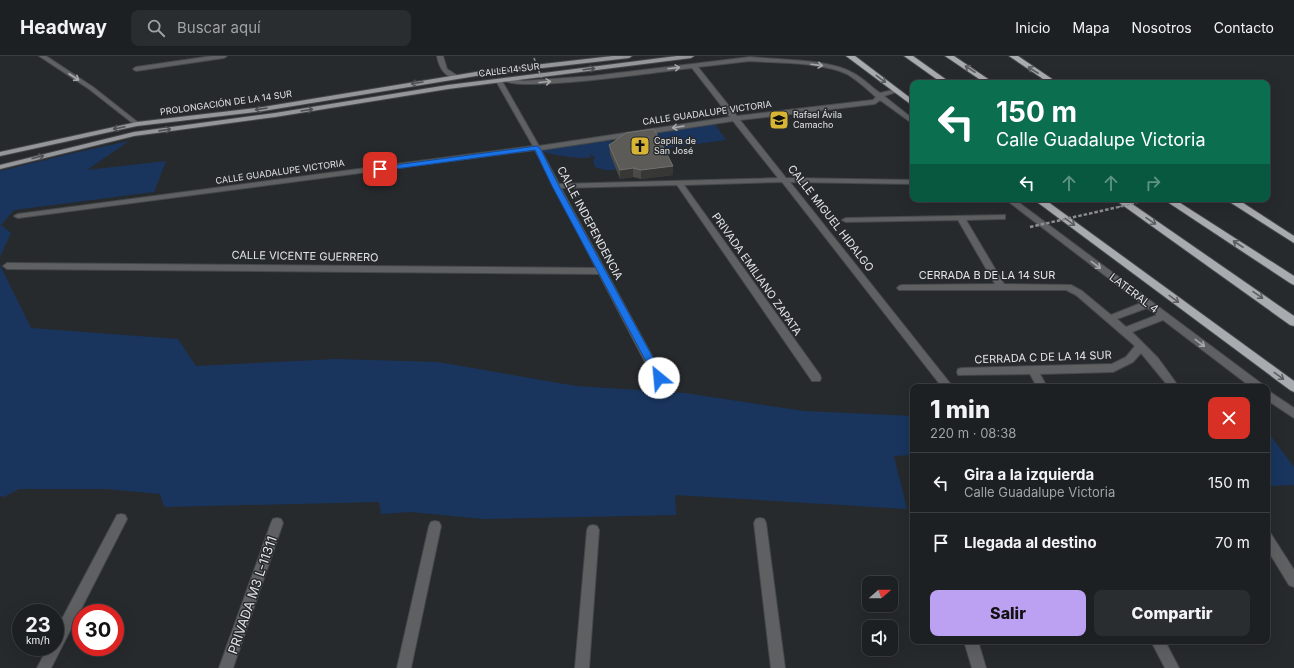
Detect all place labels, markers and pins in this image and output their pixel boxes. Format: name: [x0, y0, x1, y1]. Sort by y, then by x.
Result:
school or university icon: Rafael Ávila Camacho: [768, 109, 790, 131]
place label: Rafael Ávila Camacho: [793, 109, 842, 130]
church icon: Capilla de San José: [629, 135, 651, 157]
place label: Capilla de San José: [654, 135, 696, 156]
pin: [363, 152, 397, 186]

